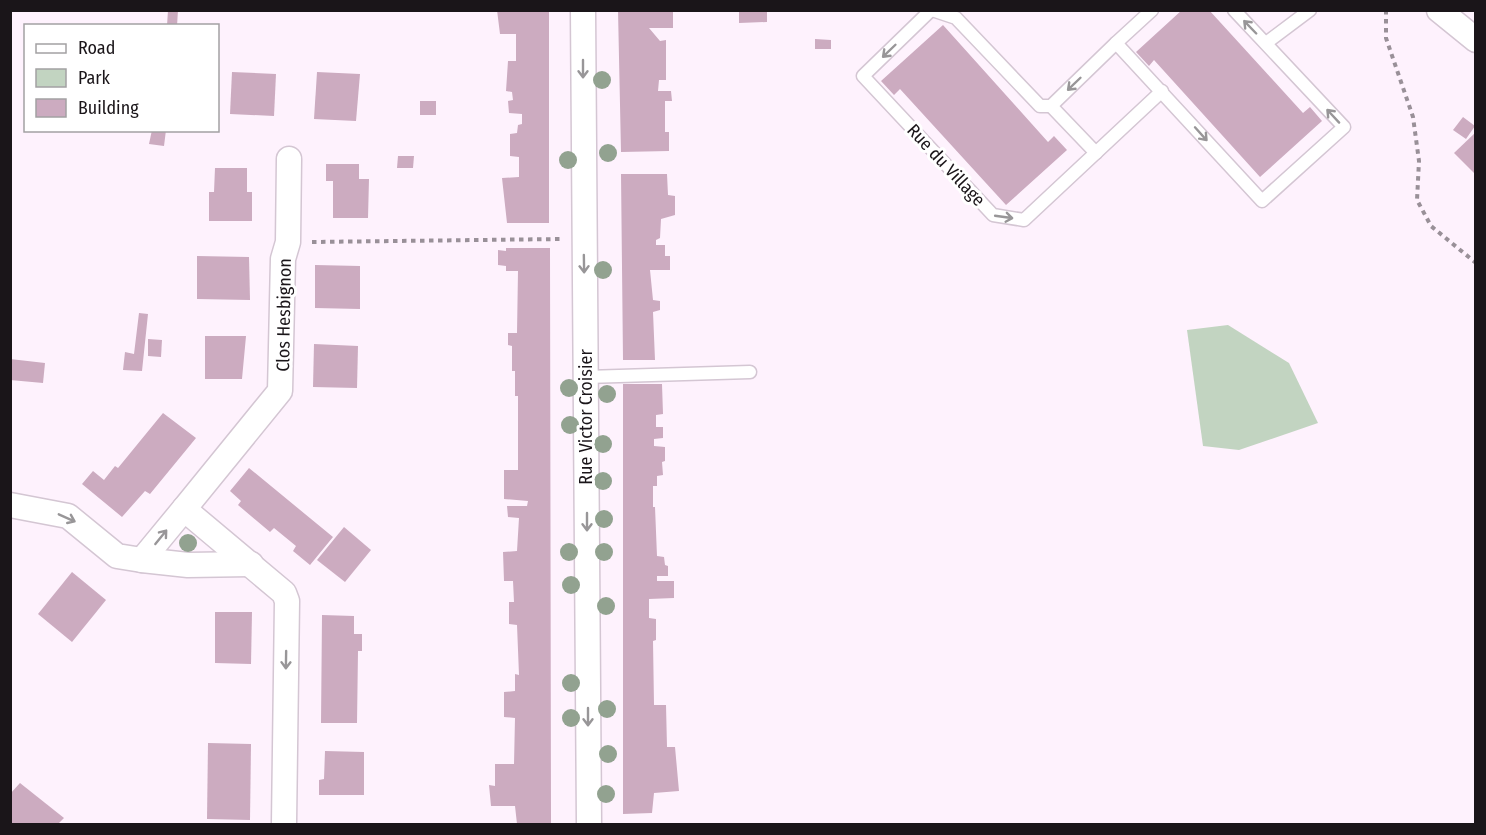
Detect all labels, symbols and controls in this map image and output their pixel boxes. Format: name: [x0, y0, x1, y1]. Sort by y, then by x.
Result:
one-way arrow: [1243, 19, 1257, 34]
legend: [24, 24, 219, 132]
text: Road: [78, 37, 115, 59]
one-way arrow: [882, 44, 897, 59]
one-way arrow: [577, 58, 589, 78]
text: Park: [78, 67, 111, 89]
one-way arrow: [1067, 76, 1082, 91]
text: Building: [78, 97, 139, 119]
one-way arrow: [1326, 108, 1340, 123]
street label: Rue du Village: [902, 119, 990, 211]
one-way arrow: [1194, 127, 1208, 142]
one-way arrow: [994, 212, 1013, 223]
one-way arrow: [579, 253, 590, 273]
street label: Clos Hesbignon: [272, 258, 296, 372]
street label: Rue Victor Croisier: [575, 349, 597, 485]
one-way arrow: [581, 511, 593, 531]
one-way arrow: [58, 513, 76, 524]
one-way arrow: [155, 529, 168, 545]
one-way arrow: [280, 649, 292, 669]
one-way arrow: [582, 706, 594, 726]

